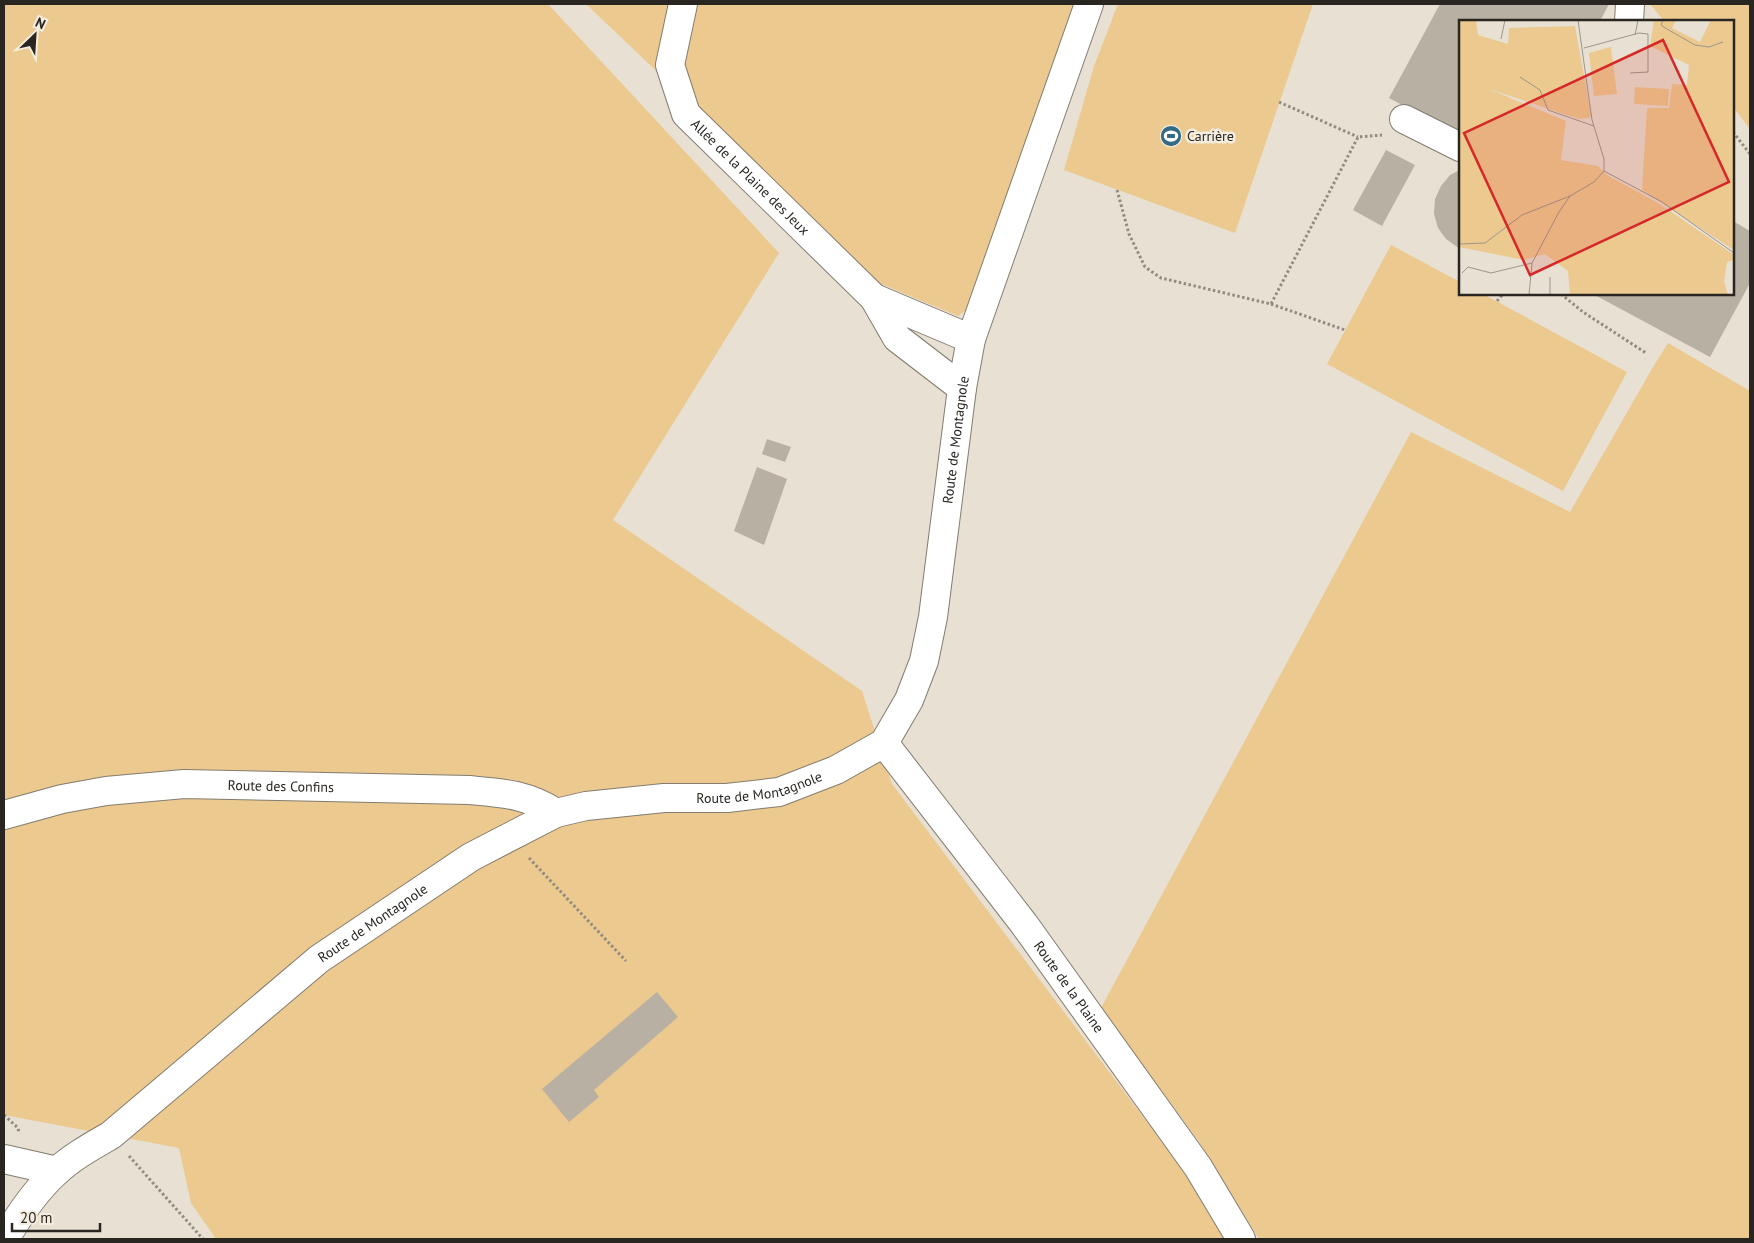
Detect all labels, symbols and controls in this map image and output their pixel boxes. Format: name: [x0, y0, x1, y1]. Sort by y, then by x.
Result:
north arrow: [10, 10, 60, 60]
text: N: [33, 13, 48, 33]
inset map: [1459, 20, 1734, 295]
street label: Allée de la Plaine des Jeux: [687, 115, 813, 239]
sports icon: Carrière: [1159, 124, 1183, 148]
place label: Carrière: [1187, 127, 1234, 145]
street label: Route de Montagnole: [938, 374, 973, 505]
street label: Route de Montagnole: [696, 767, 825, 807]
street label: Route des Confins: [227, 776, 334, 796]
street label: Route de Montagnole: [314, 880, 431, 966]
street label: Route de la Plaine: [1030, 937, 1108, 1036]
scale bar: [12, 1200, 100, 1232]
text: 20 m: [20, 1208, 53, 1227]

